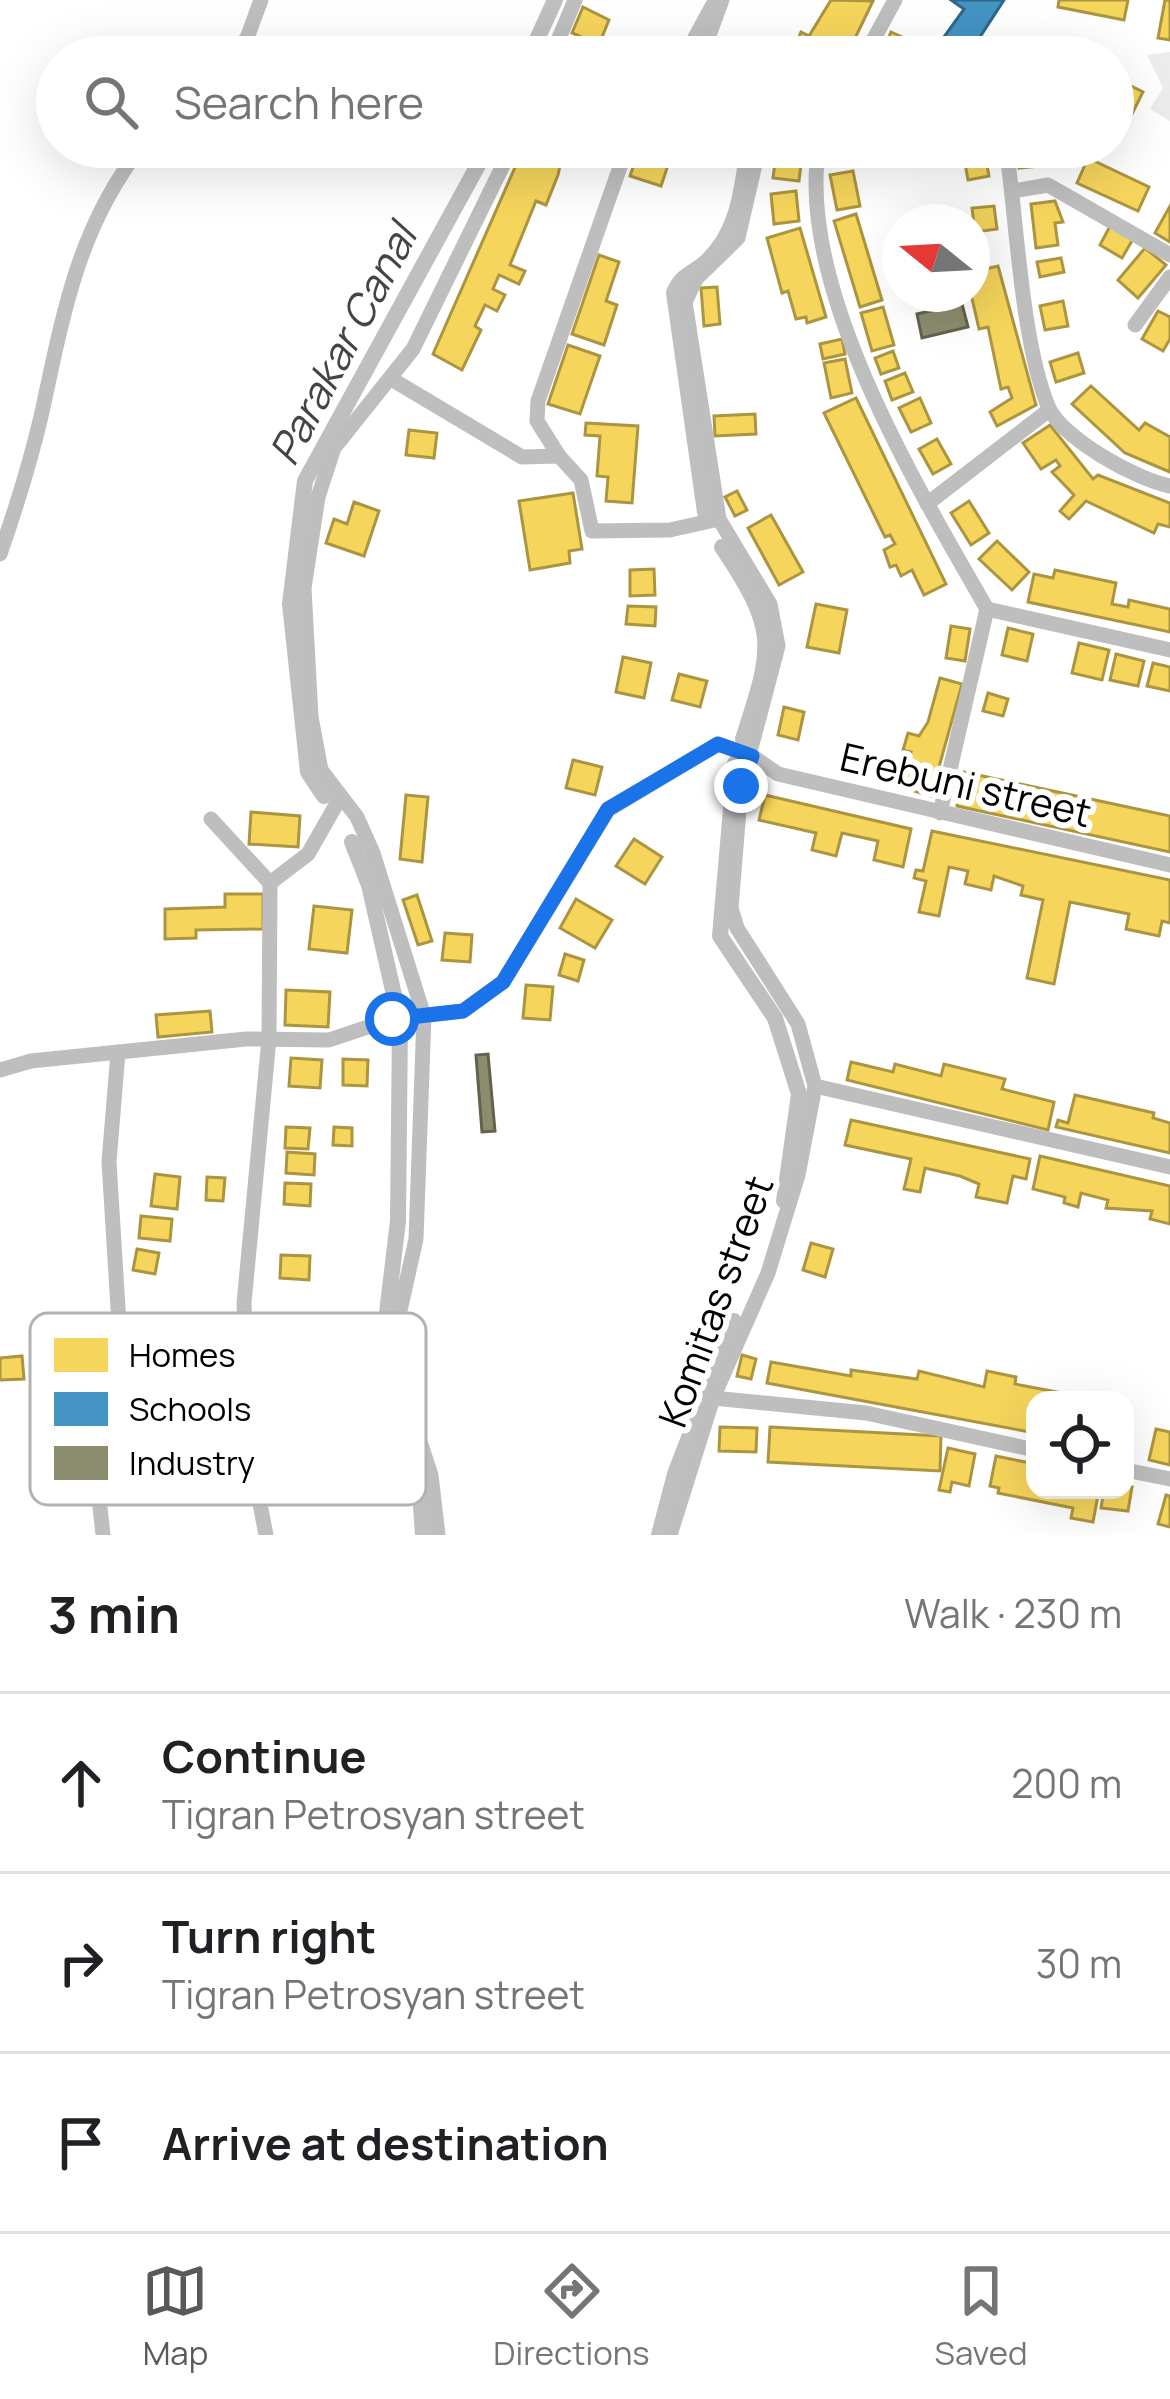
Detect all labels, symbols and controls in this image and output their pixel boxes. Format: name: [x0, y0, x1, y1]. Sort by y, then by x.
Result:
search box: [36, 36, 1134, 168]
icon: search: [78, 69, 144, 135]
text: Search here: [174, 71, 424, 133]
north arrow: [882, 204, 990, 312]
water label: Parakar Canal: [254, 209, 432, 474]
street label: Erebuni street: [835, 729, 1097, 839]
route end: [714, 759, 768, 813]
route start: [365, 992, 419, 1046]
street label: Komitas street: [645, 1168, 785, 1434]
legend: [30, 1313, 426, 1505]
text: Homes: [129, 1332, 236, 1377]
text: Schools: [129, 1386, 251, 1431]
map controls: [1026, 1391, 1134, 1499]
button: locate: [1026, 1391, 1134, 1499]
text: Industry: [129, 1440, 255, 1485]
text: 3 min: [48, 1579, 180, 1648]
text: Walk · 230 m: [904, 1586, 1122, 1640]
text: Continue: [162, 1725, 367, 1787]
icon: ahead: [48, 1750, 114, 1816]
text: 200 m: [1011, 1756, 1122, 1810]
text: Tigran Petrosyan street: [162, 1787, 585, 1841]
text: Turn right: [162, 1905, 376, 1967]
icon: right: [48, 1930, 114, 1996]
text: 30 m: [1036, 1936, 1122, 1990]
text: Tigran Petrosyan street: [162, 1967, 585, 2021]
icon: arrive: [48, 2110, 114, 2176]
text: Arrive at destination: [162, 2112, 609, 2174]
tab: Map: [142, 2258, 208, 2375]
tab: Directions: [493, 2258, 650, 2375]
tab: Saved: [935, 2258, 1028, 2375]

